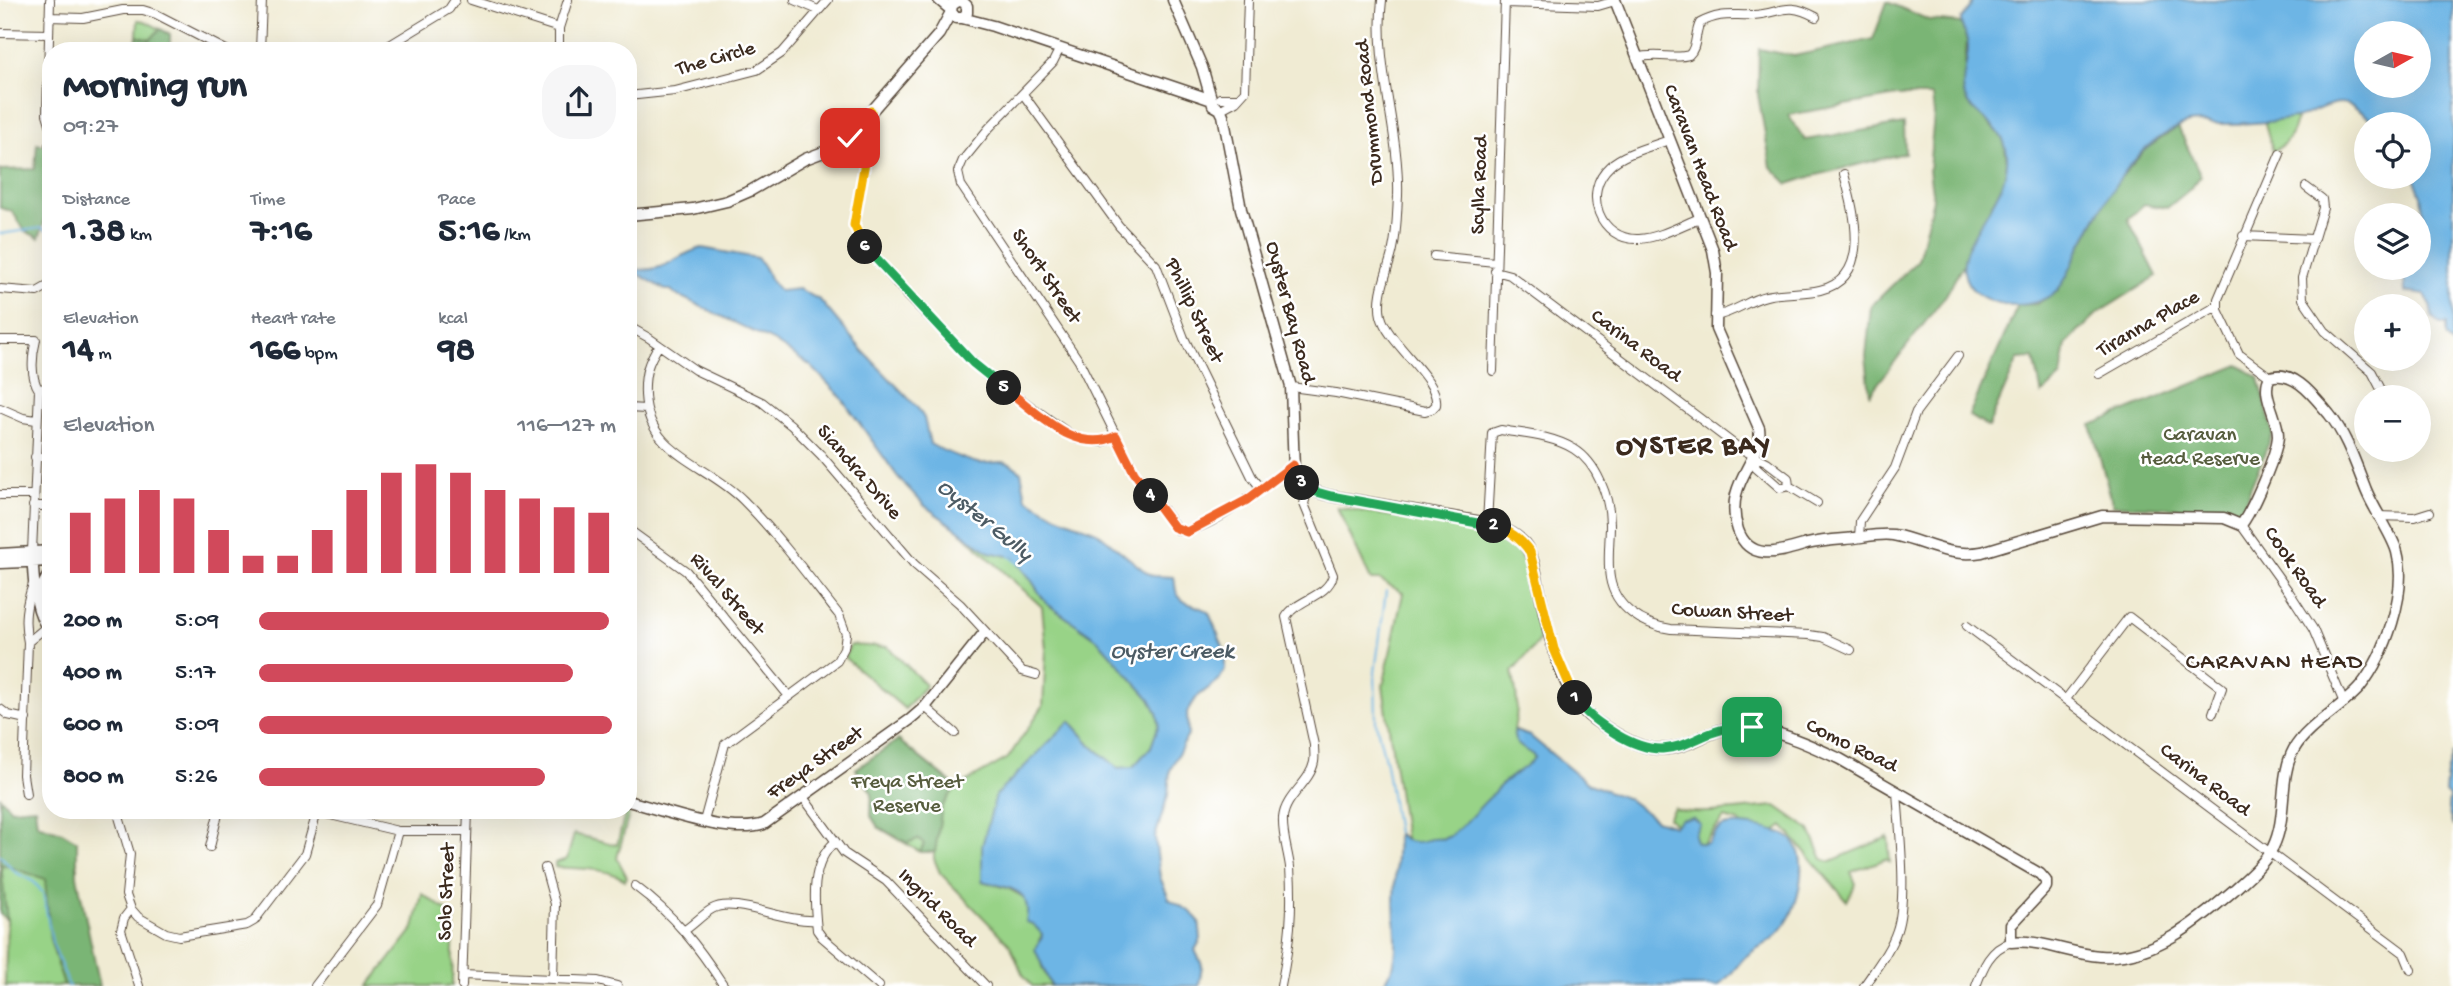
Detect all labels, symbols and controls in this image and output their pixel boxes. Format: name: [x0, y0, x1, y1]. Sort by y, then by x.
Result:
north arrow: [2354, 21, 2431, 98]
map controls: [2354, 21, 2431, 462]
street label: The Circle: [673, 36, 760, 83]
street label: Drummond Road: [1351, 37, 1391, 187]
button: share: [542, 65, 616, 139]
text: Morning run: [63, 66, 247, 110]
street label: Caravan Head Road: [1656, 82, 1743, 256]
pin: [820, 108, 880, 168]
button: locate: [2354, 112, 2431, 189]
text: 09:27: [63, 114, 118, 141]
icon: check: [831, 119, 869, 157]
street label: Scylla Road: [1467, 133, 1495, 235]
text: Distance: [63, 189, 130, 212]
text: Time: [251, 189, 285, 212]
text: Pace: [438, 189, 476, 212]
button: layers: [2354, 203, 2431, 280]
text: 1.38: [63, 212, 125, 253]
text: 7:16: [251, 212, 312, 253]
text: 5:16: [438, 212, 500, 253]
text: km: [125, 224, 152, 247]
text: /km: [500, 224, 531, 247]
street label: Short Street: [1004, 225, 1087, 331]
pin: 6: [848, 230, 882, 264]
text: 6: [860, 235, 869, 258]
street label: Oyster Bay Road: [1258, 239, 1320, 388]
street label: Phillip Street: [1157, 254, 1229, 369]
street label: Tiranna Place: [2092, 285, 2206, 365]
button: +: [2354, 294, 2431, 371]
street label: Carina Road: [1585, 305, 1687, 390]
text: Elevation: [63, 308, 139, 331]
text: Heart rate: [251, 308, 336, 331]
text: kcal: [438, 308, 468, 331]
text: 14: [63, 331, 94, 372]
text: 166: [251, 331, 300, 372]
text: 98: [438, 331, 475, 372]
text: m: [94, 343, 112, 366]
text: bpm: [300, 343, 338, 366]
pin: 5: [986, 370, 1021, 406]
text: 5: [999, 376, 1009, 399]
button: −: [2354, 385, 2431, 462]
text: Elevation: [63, 413, 154, 440]
text: 116–127 m: [517, 413, 616, 440]
street label: Siandra Drive: [810, 420, 907, 527]
park label: Caravan Head Reserve: [2140, 424, 2261, 473]
district label: OYSTER BAY: [1616, 431, 1772, 464]
pin: 3: [1284, 466, 1320, 500]
text: 3: [1297, 471, 1306, 494]
water label: Oyster Gully: [931, 474, 1039, 569]
pin: 4: [1134, 478, 1168, 514]
text: 4: [1146, 484, 1155, 507]
pin: 2: [1476, 508, 1512, 544]
text: 2: [1489, 514, 1498, 537]
street label: Cook Road: [2257, 523, 2332, 615]
street label: Rival Street: [683, 548, 771, 644]
street label: Cowan Street: [1671, 598, 1796, 630]
text: 200 m: [63, 608, 122, 635]
text: 5:09: [175, 608, 219, 635]
water label: Oyster Creek: [1110, 639, 1236, 666]
district label: CARAVAN HEAD: [2186, 650, 2364, 677]
text: 400 m: [63, 660, 122, 687]
text: 5:17: [175, 660, 216, 687]
pin: 1: [1558, 680, 1592, 716]
text: 1: [1571, 686, 1578, 709]
pin: [1722, 697, 1782, 757]
icon: arrive: [1733, 708, 1771, 746]
text: 600 m: [63, 712, 123, 739]
text: 5:09: [175, 712, 219, 739]
street label: Como Road: [1801, 714, 1902, 781]
street label: Freya Street: [762, 720, 871, 807]
street label: Carina Road: [2154, 739, 2256, 824]
text: 800 m: [63, 764, 124, 791]
text: 5:26: [175, 764, 217, 791]
park label: Freya Street Reserve: [850, 771, 965, 820]
street label: Solo Street: [434, 841, 462, 941]
street label: Ingrid Road: [891, 864, 982, 955]

